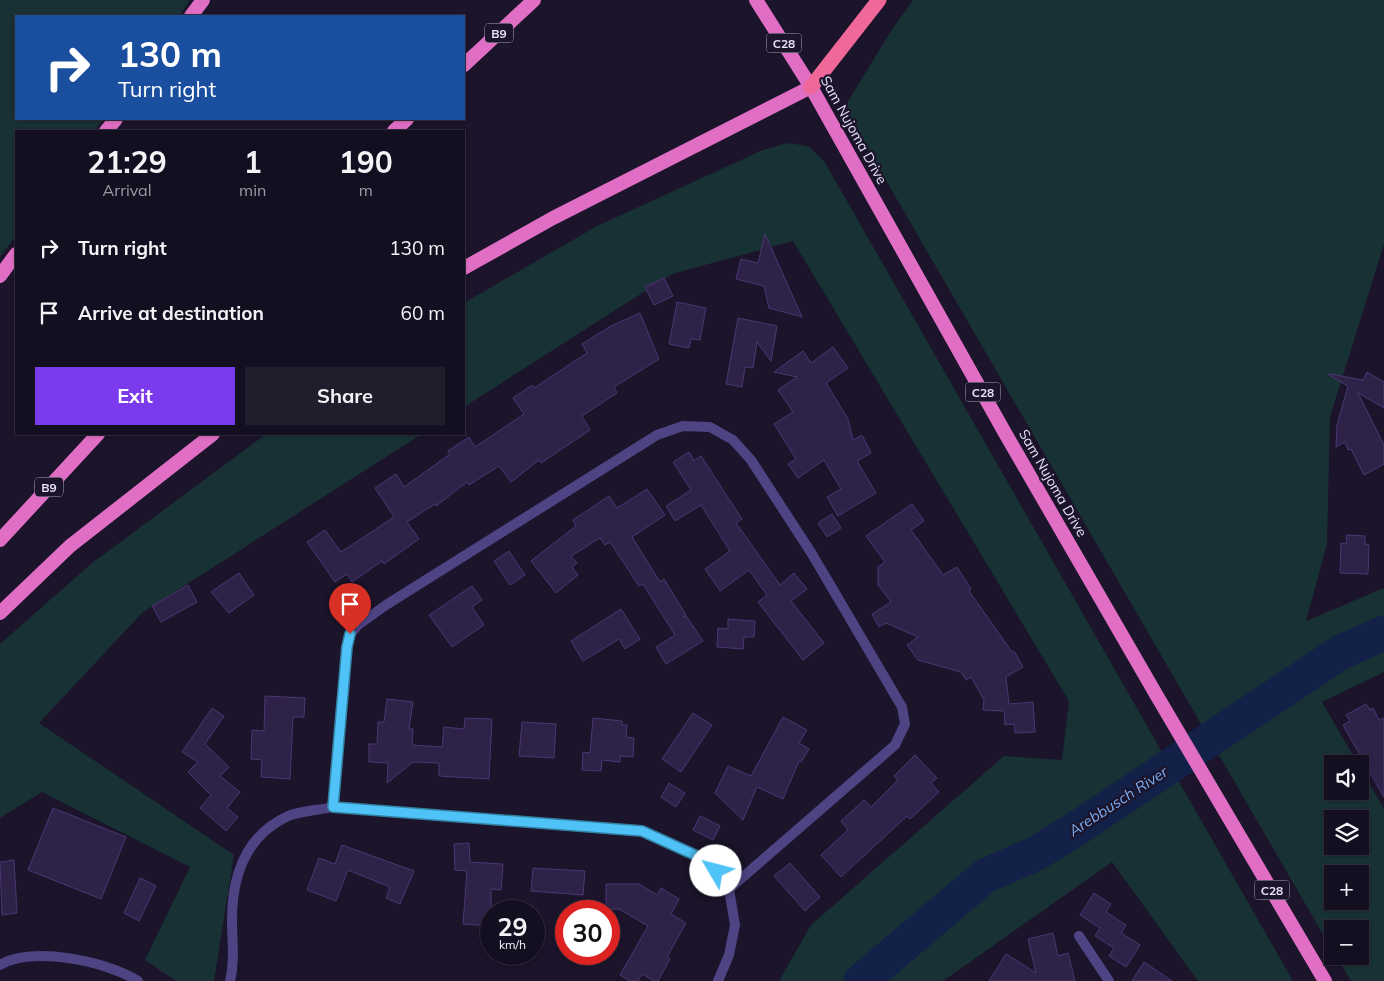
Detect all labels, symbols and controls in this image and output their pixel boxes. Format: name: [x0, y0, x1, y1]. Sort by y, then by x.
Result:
road number: B9: [485, 23, 513, 42]
text: 130 m: [118, 32, 222, 76]
road number: C28: [766, 34, 802, 52]
icon: right: [35, 35, 100, 100]
street label: Sam Nujoma Drive: [817, 73, 891, 187]
text: Turn right: [118, 75, 216, 103]
text: 21:29: [87, 143, 167, 181]
text: 1: [244, 143, 262, 181]
text: 190: [339, 143, 393, 181]
text: Arrival: [103, 180, 152, 200]
text: min: [239, 180, 266, 200]
text: m: [359, 180, 373, 200]
icon: right: [35, 234, 63, 262]
text: Turn right: [78, 236, 167, 260]
text: 130 m: [389, 236, 445, 260]
icon: arrive: [35, 299, 63, 327]
text: Arrive at destination: [78, 301, 264, 325]
text: 60 m: [401, 301, 445, 325]
button: Exit: [35, 367, 235, 425]
button: Share: [245, 367, 445, 425]
road number: C28: [966, 382, 1000, 402]
street label: Sam Nujoma Drive: [1015, 426, 1091, 540]
road number: B9: [35, 478, 63, 497]
pin: [329, 583, 371, 634]
icon: arrive: [336, 590, 364, 618]
map controls: [1324, 755, 1369, 965]
button: sound: [1324, 755, 1369, 800]
water label: Arebbusch River: [1064, 762, 1172, 841]
button: layers: [1324, 810, 1369, 855]
position arrow: [689, 844, 741, 896]
button: +: [1324, 865, 1369, 910]
road number: C28: [1254, 880, 1290, 900]
speed limit sign: 30: [555, 900, 620, 965]
text: 29: [497, 911, 528, 942]
button: −: [1324, 920, 1369, 965]
text: km/h: [499, 937, 526, 952]

